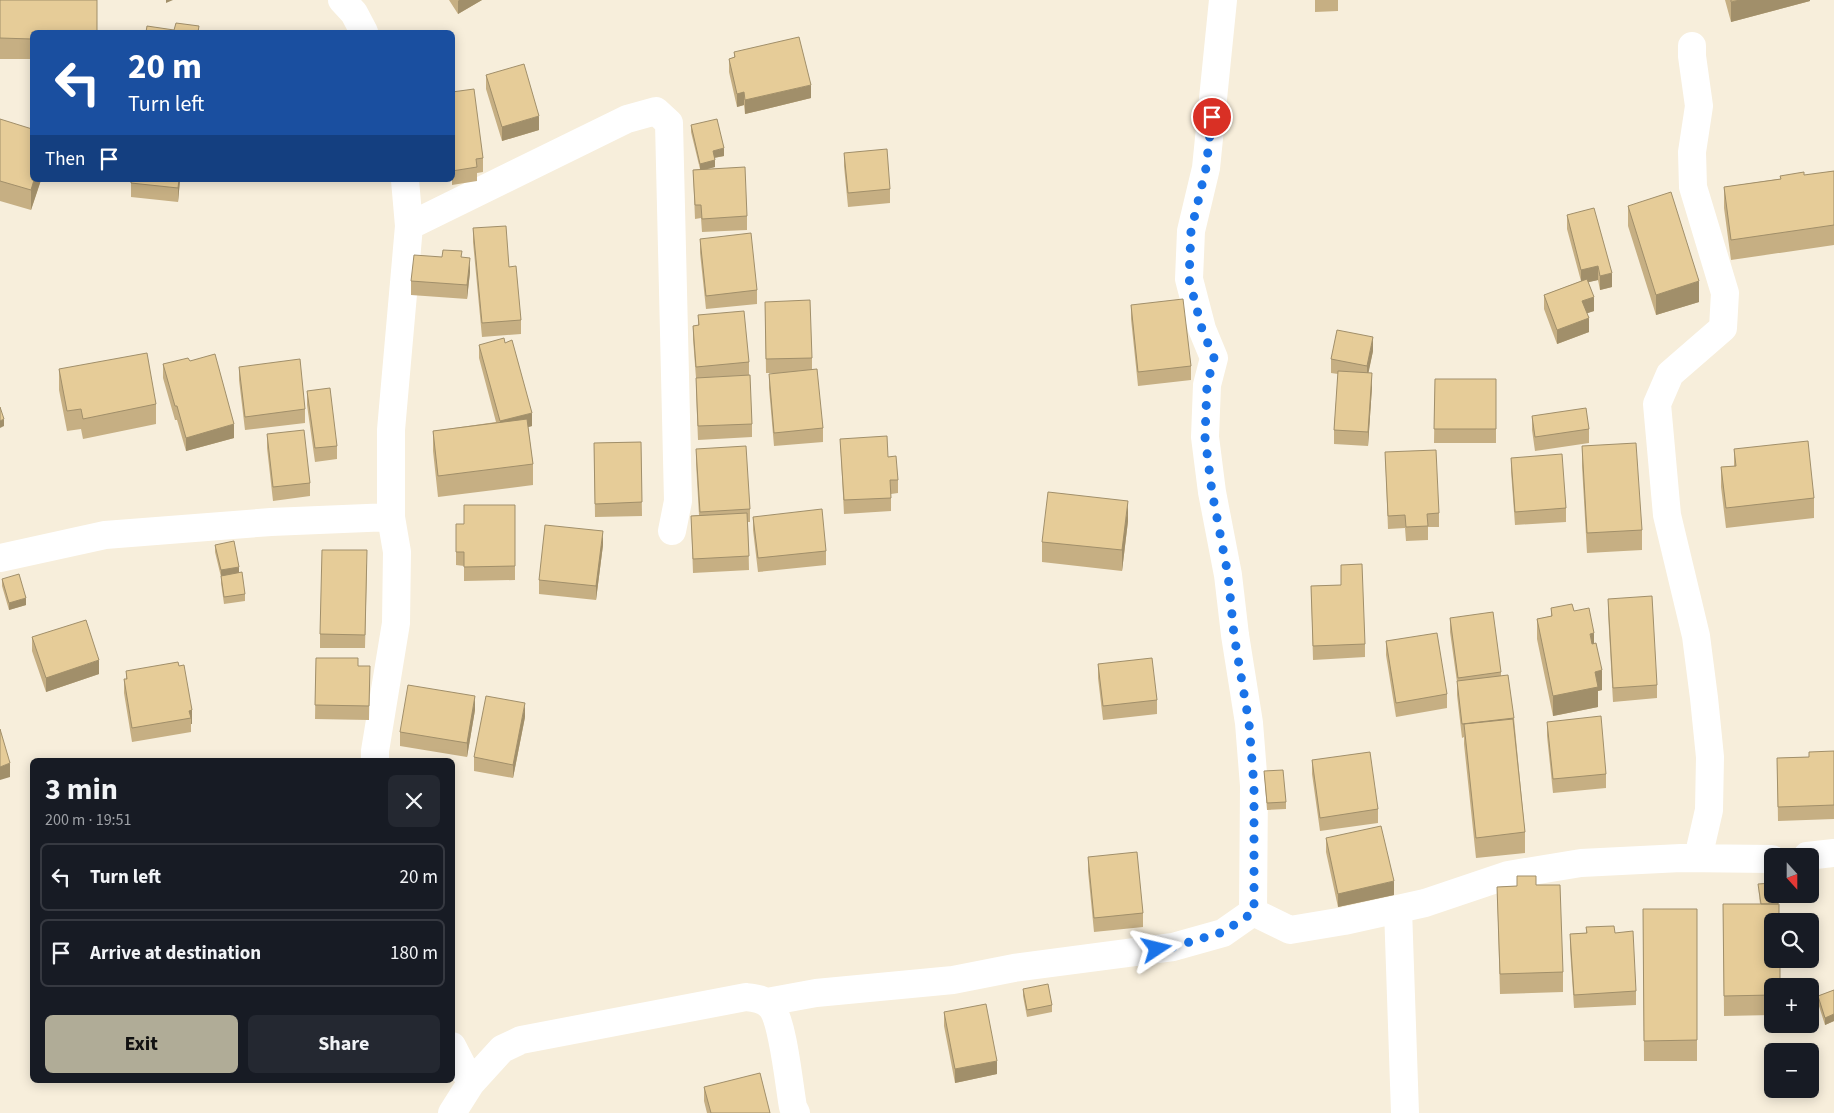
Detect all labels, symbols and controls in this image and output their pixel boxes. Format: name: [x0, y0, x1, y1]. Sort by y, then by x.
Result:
text: 20 m: [128, 42, 202, 92]
icon: left: [45, 50, 110, 115]
text: Turn left: [128, 88, 204, 120]
pin: [1191, 96, 1233, 138]
icon: arrive: [1198, 103, 1226, 131]
icon: arrive: [95, 145, 123, 173]
text: Then: [45, 146, 85, 173]
text: 3 min: [45, 768, 118, 811]
button: close: [388, 775, 440, 827]
text: 200 m · 19:51: [45, 809, 132, 831]
north arrow: [1764, 848, 1819, 902]
map controls: [1764, 848, 1819, 1098]
icon: left: [47, 863, 75, 891]
text: Turn left: [90, 864, 161, 891]
text: 20 m: [400, 864, 438, 891]
button: search: [1764, 913, 1819, 968]
position arrow: [1130, 922, 1182, 974]
icon: arrive: [47, 939, 75, 967]
text: Arrive at destination: [90, 940, 261, 967]
text: 180 m: [390, 940, 438, 967]
button: +: [1764, 978, 1819, 1033]
button: Exit: [45, 1015, 238, 1073]
button: Share: [248, 1015, 440, 1073]
button: −: [1764, 1043, 1819, 1098]

